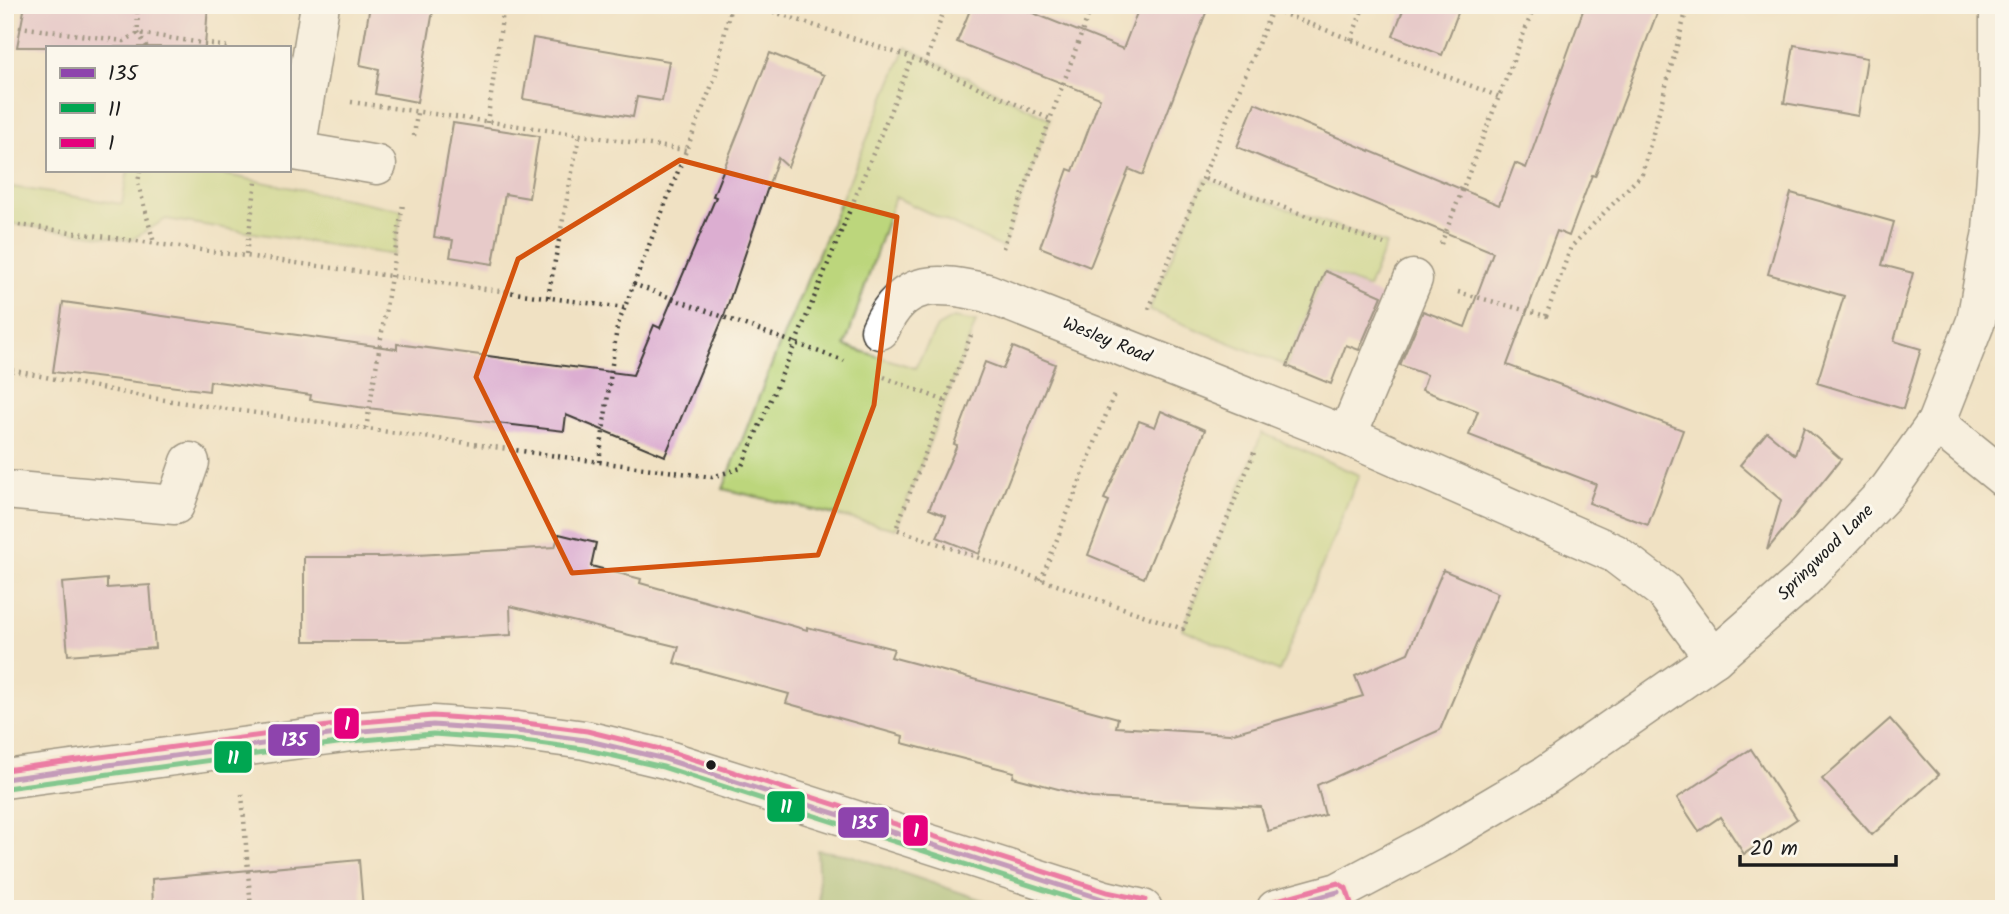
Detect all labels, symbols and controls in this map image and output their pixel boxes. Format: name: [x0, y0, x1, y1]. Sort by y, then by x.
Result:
legend: [46, 46, 290, 172]
text: 135: [108, 58, 140, 91]
text: 11: [108, 94, 121, 127]
text: 1: [108, 128, 115, 161]
street label: Wesley Road: [1058, 310, 1157, 372]
street label: Springwood Lane: [1771, 498, 1881, 608]
line badge: 1: [333, 707, 360, 740]
text: 1: [344, 710, 350, 740]
line badge: 135: [267, 723, 321, 757]
text: 135: [281, 726, 308, 756]
line badge: 11: [213, 740, 253, 774]
text: 11: [227, 744, 239, 774]
unlabelled marker: [704, 758, 718, 772]
line badge: 11: [766, 790, 806, 823]
text: 11: [780, 793, 792, 823]
line badge: 135: [837, 806, 890, 839]
text: 135: [851, 809, 878, 839]
line badge: 1: [902, 814, 929, 847]
text: 1: [913, 817, 919, 847]
scale bar: [1740, 823, 1895, 867]
text: 20 m: [1750, 833, 1798, 866]

